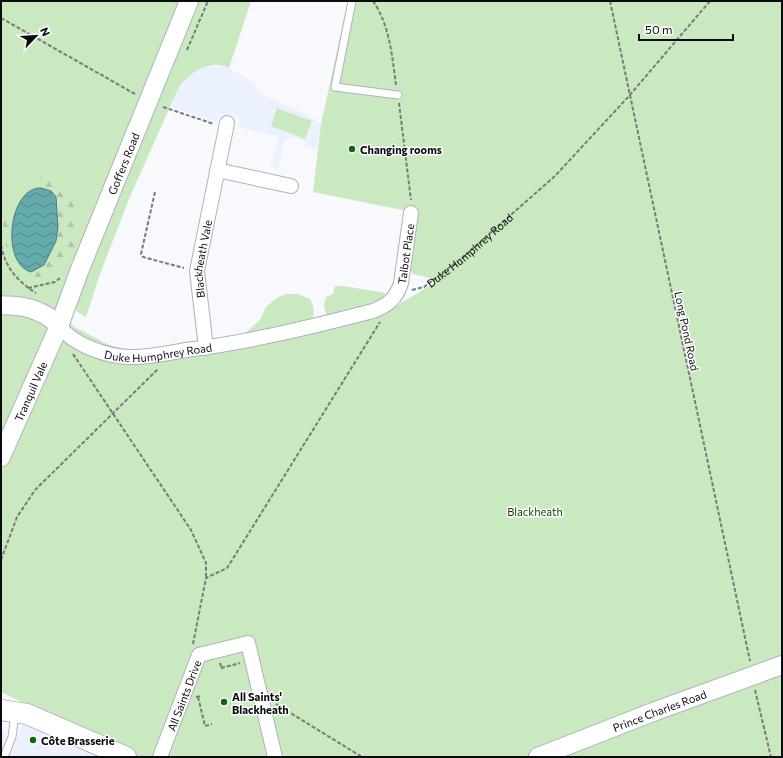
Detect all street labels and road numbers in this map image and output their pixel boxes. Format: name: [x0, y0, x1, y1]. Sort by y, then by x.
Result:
street label: Goffers Road: [105, 131, 141, 196]
street label: Duke Humphrey Road: [424, 210, 515, 289]
street label: Blackheath Vale: [191, 218, 214, 299]
street label: Talbot Place: [394, 223, 416, 285]
street label: Long Pond Road: [672, 290, 702, 372]
street label: Duke Humphrey Road: [103, 340, 213, 364]
street label: Tranquil Vale: [11, 359, 49, 423]
street label: All Saints Drive: [164, 658, 203, 733]
street label: Prince Charles Road: [610, 687, 708, 734]

